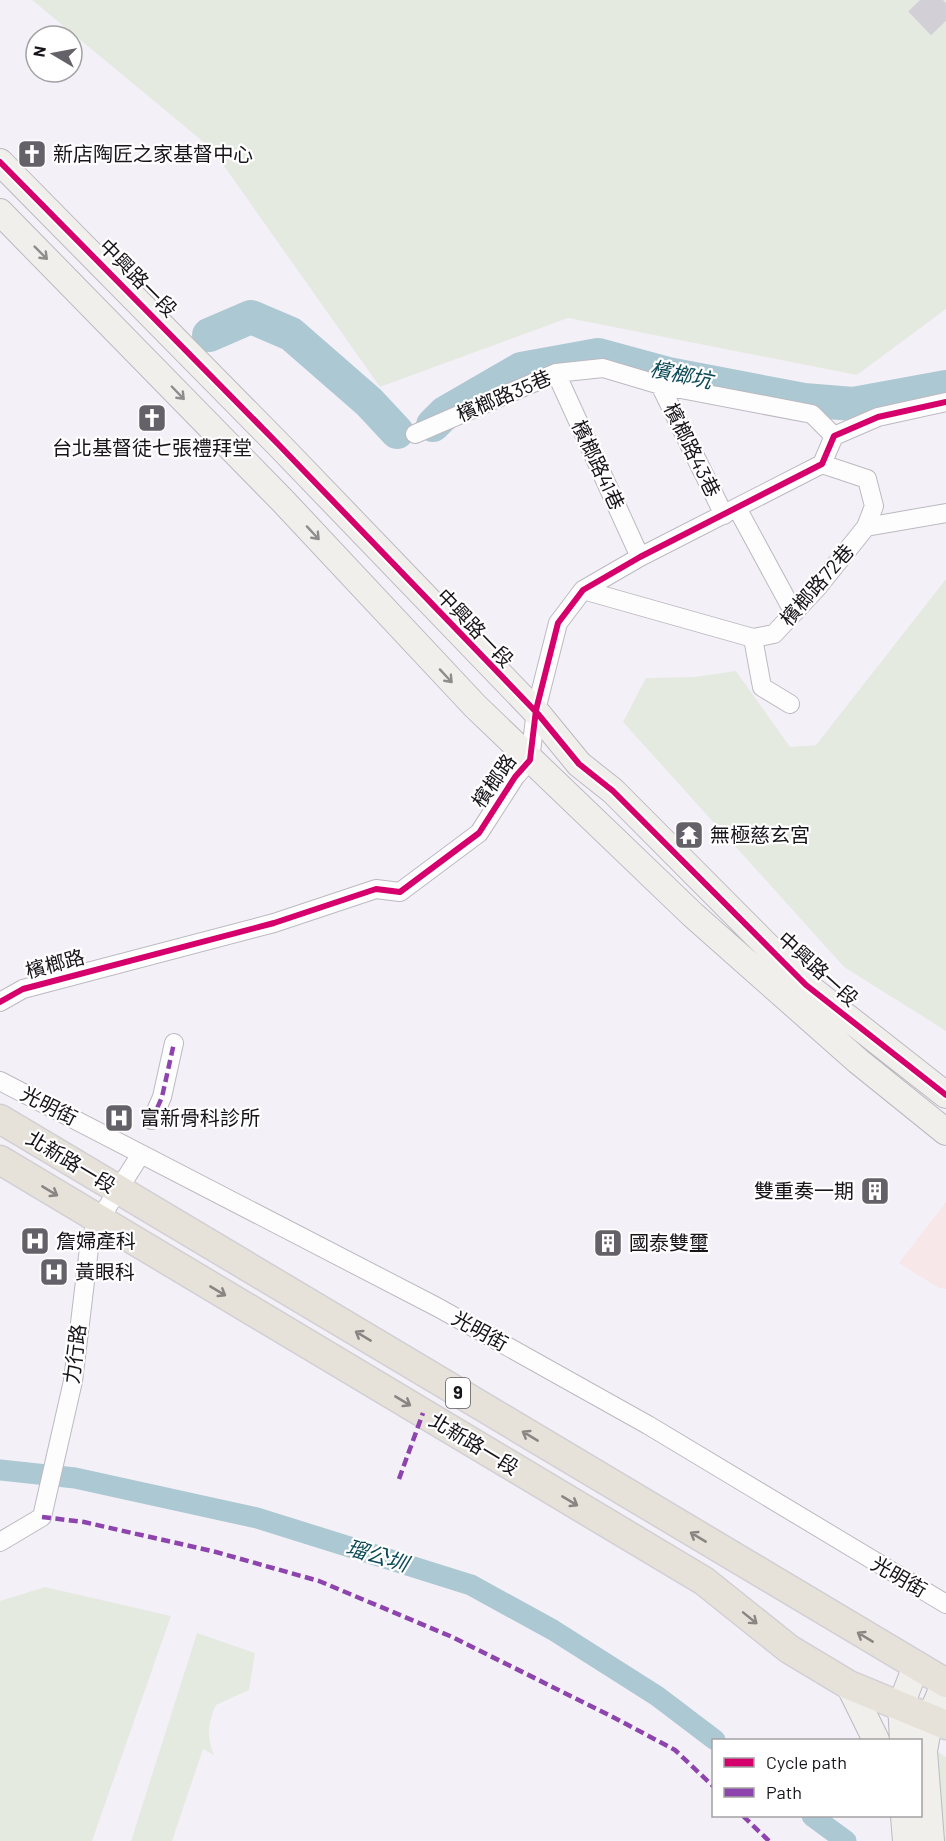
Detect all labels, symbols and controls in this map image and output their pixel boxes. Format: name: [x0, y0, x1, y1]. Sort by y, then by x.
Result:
north arrow: [24, 24, 84, 84]
text: N: [28, 44, 49, 58]
church icon: 新店陶匠之家基督中心: [16, 138, 48, 170]
place label: 新店陶匠之家基督中心: [53, 141, 253, 165]
street label: 中興路一段: [95, 233, 183, 321]
one-way arrow: [34, 246, 49, 261]
water label: 檳榔坑: [648, 355, 718, 393]
street label: 檳榔路35巷: [453, 364, 555, 426]
one-way arrow: [170, 385, 185, 400]
street label: 檳榔路43巷: [660, 399, 726, 500]
church icon: 台北基督徒七張禮拜堂: [136, 402, 168, 434]
street label: 檳榔路41巷: [568, 416, 630, 513]
place label: 台北基督徒七張禮拜堂: [52, 435, 252, 459]
one-way arrow: [306, 526, 320, 541]
street label: 檳榔路72巷: [774, 539, 858, 630]
street label: 中興路一段: [432, 583, 519, 672]
one-way arrow: [439, 668, 454, 683]
street label: 檳榔路: [466, 749, 520, 812]
temple icon: 無極慈玄宮: [673, 819, 705, 851]
place label: 無極慈玄宮: [710, 822, 810, 846]
street label: 中興路一段: [773, 926, 864, 1011]
street label: 檳榔路: [23, 944, 87, 982]
street label: 光明街: [17, 1081, 82, 1129]
hospital icon: 富新骨科診所: [103, 1102, 135, 1134]
place label: 富新骨科診所: [140, 1105, 260, 1129]
street label: 北新路一段: [22, 1125, 121, 1197]
building icon: 雙重奏一期: [859, 1175, 891, 1207]
place label: 雙重奏一期: [754, 1178, 854, 1202]
one-way arrow: [41, 1185, 58, 1197]
hospital icon: 詹婦產科: [19, 1225, 51, 1257]
building icon: 國泰雙璽: [592, 1227, 624, 1259]
place label: 詹婦產科: [56, 1228, 136, 1252]
place label: 國泰雙璽: [629, 1230, 709, 1254]
hospital icon: 黃眼科: [38, 1256, 70, 1288]
place label: 黃眼科: [75, 1259, 135, 1283]
one-way arrow: [209, 1285, 226, 1297]
street label: 光明街: [448, 1305, 513, 1355]
street label: 力行路: [58, 1323, 90, 1385]
one-way arrow: [355, 1330, 372, 1342]
road number: 9: [446, 1378, 470, 1408]
one-way arrow: [394, 1396, 411, 1408]
street label: 北新路一段: [425, 1407, 524, 1479]
one-way arrow: [522, 1430, 539, 1442]
one-way arrow: [561, 1496, 578, 1508]
one-way arrow: [690, 1530, 707, 1542]
water label: 瑠公圳: [344, 1533, 414, 1577]
street label: 光明街: [868, 1551, 931, 1602]
one-way arrow: [741, 1611, 757, 1624]
one-way arrow: [857, 1630, 874, 1642]
legend: [712, 1739, 922, 1817]
text: Cycle path: [766, 1751, 847, 1773]
text: Path: [766, 1781, 802, 1803]

